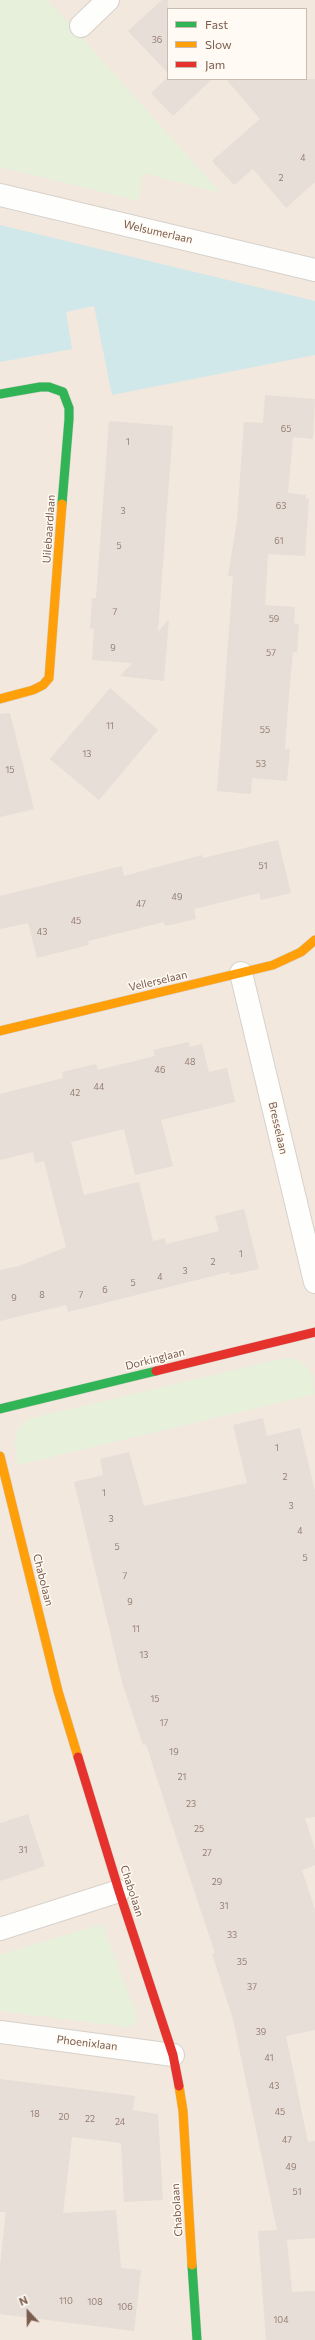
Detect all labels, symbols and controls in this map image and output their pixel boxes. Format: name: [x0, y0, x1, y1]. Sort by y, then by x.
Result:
legend: [167, 8, 307, 80]
text: Fast: [205, 17, 228, 31]
house number: 36: [152, 35, 162, 45]
text: Slow: [205, 37, 232, 51]
text: Jam: [205, 57, 225, 71]
house number: 4: [300, 153, 306, 163]
house number: 2: [279, 173, 283, 183]
street label: Welsumerlaan: [122, 218, 194, 246]
house number: 65: [281, 424, 291, 434]
house number: 1: [126, 437, 130, 447]
street label: Uilebaardlaan: [40, 494, 58, 564]
house number: 63: [276, 501, 286, 511]
house number: 3: [120, 506, 126, 516]
house number: 61: [274, 536, 284, 546]
house number: 5: [116, 541, 122, 551]
house number: 7: [113, 607, 117, 617]
house number: 59: [269, 614, 279, 624]
house number: 9: [110, 643, 116, 653]
house number: 57: [266, 648, 276, 658]
house number: 11: [106, 721, 114, 731]
house number: 55: [260, 725, 270, 735]
house number: 13: [83, 749, 91, 759]
house number: 53: [256, 759, 266, 769]
house number: 15: [5, 765, 15, 775]
house number: 51: [258, 861, 268, 871]
house number: 49: [172, 892, 182, 902]
house number: 47: [136, 899, 146, 909]
house number: 45: [71, 916, 81, 926]
house number: 43: [37, 927, 47, 937]
street label: Vellerselaan: [127, 968, 189, 994]
house number: 48: [185, 1057, 195, 1067]
house number: 46: [155, 1065, 165, 1075]
house number: 44: [94, 1082, 104, 1092]
house number: 42: [70, 1088, 80, 1098]
street label: Bresselaan: [266, 1100, 290, 1156]
house number: 1: [239, 1249, 243, 1259]
house number: 2: [211, 1257, 215, 1267]
house number: 3: [182, 1266, 188, 1276]
house number: 4: [157, 1272, 163, 1282]
house number: 5: [130, 1278, 136, 1288]
house number: 6: [102, 1285, 108, 1295]
house number: 8: [39, 1290, 45, 1300]
house number: 7: [79, 1290, 83, 1300]
house number: 9: [11, 1293, 17, 1303]
street label: Dorkinglaan: [124, 1345, 186, 1373]
house number: 1: [275, 1443, 279, 1453]
house number: 2: [283, 1472, 287, 1482]
house number: 1: [102, 1488, 106, 1498]
house number: 3: [288, 1501, 294, 1511]
house number: 3: [108, 1514, 114, 1524]
house number: 4: [297, 1526, 303, 1536]
house number: 5: [114, 1542, 120, 1552]
street label: Chabolaan: [30, 1553, 56, 1607]
house number: 5: [302, 1553, 308, 1563]
house number: 7: [123, 1571, 127, 1581]
house number: 9: [127, 1597, 133, 1607]
house number: 11: [132, 1624, 140, 1634]
house number: 13: [140, 1650, 148, 1660]
house number: 15: [150, 1694, 160, 1704]
house number: 17: [160, 1718, 168, 1728]
house number: 19: [169, 1747, 179, 1757]
house number: 21: [178, 1772, 186, 1782]
house number: 23: [186, 1799, 196, 1809]
house number: 25: [194, 1824, 204, 1834]
house number: 31: [19, 1845, 27, 1855]
house number: 27: [202, 1848, 212, 1858]
street label: Chabolaan: [117, 1864, 147, 1918]
house number: 29: [212, 1877, 222, 1887]
house number: 31: [220, 1901, 228, 1911]
house number: 33: [227, 1930, 237, 1940]
house number: 35: [237, 1957, 247, 1967]
house number: 37: [247, 1982, 257, 1992]
house number: 39: [256, 2027, 266, 2037]
street label: Phoenixlaan: [56, 2033, 118, 2053]
house number: 41: [265, 2053, 273, 2063]
house number: 43: [269, 2081, 279, 2091]
house number: 45: [275, 2107, 285, 2117]
house number: 18: [30, 2109, 40, 2119]
house number: 20: [59, 2112, 69, 2122]
house number: 22: [85, 2114, 95, 2124]
house number: 24: [115, 2117, 125, 2127]
house number: 47: [282, 2135, 292, 2145]
house number: 49: [286, 2162, 296, 2172]
street label: Chabolaan: [169, 2183, 185, 2237]
house number: 51: [292, 2187, 302, 2197]
north arrow: [8, 2292, 48, 2332]
text: N: [17, 2293, 30, 2308]
house number: 110: [59, 2296, 73, 2306]
house number: 108: [87, 2297, 103, 2307]
house number: 106: [117, 2302, 133, 2312]
house number: 104: [273, 2315, 289, 2325]

